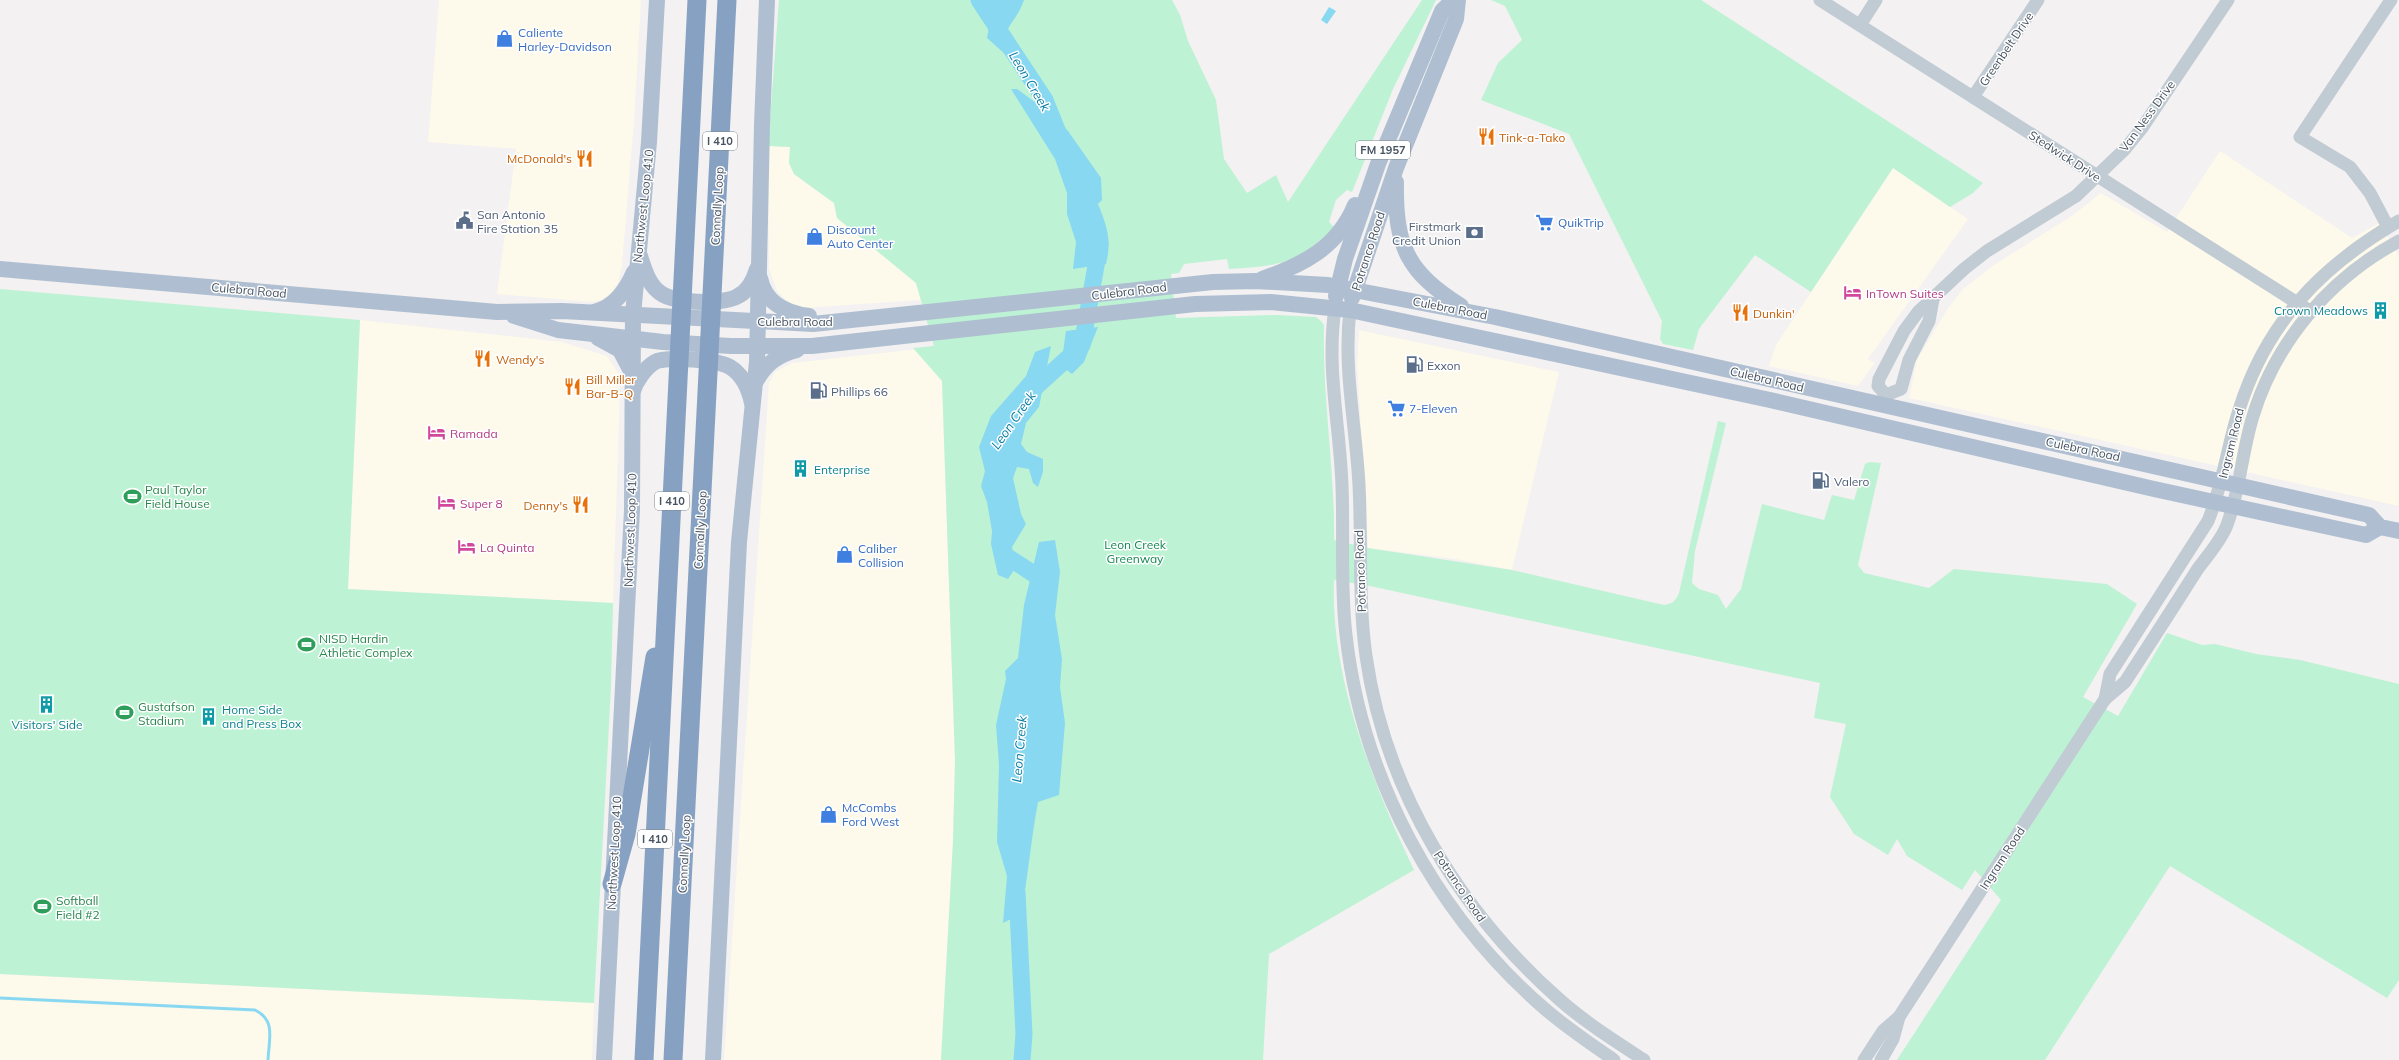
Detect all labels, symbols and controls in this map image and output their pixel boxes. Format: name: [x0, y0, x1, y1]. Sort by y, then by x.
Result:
street label: Greenbelt Drive: [1976, 9, 2036, 89]
place label: Caliente Harley-Davidson: [518, 25, 612, 54]
shop icon: Caliente Harley-Davidson: [495, 29, 515, 49]
water label: Leon Creek: [1006, 48, 1054, 114]
street label: Van Ness Drive: [2116, 77, 2178, 155]
restaurant icon: Tink-a-Tako: [1476, 127, 1496, 147]
street label: Stedwick Drive: [2026, 127, 2104, 185]
place label: Tink-a-Tako: [1499, 130, 1565, 145]
road number: I 410: [703, 132, 737, 150]
road number: FM 1957: [1356, 141, 1410, 159]
restaurant icon: McDonald's: [575, 148, 595, 168]
street label: Northwest Loop 410: [630, 149, 656, 263]
place label: McDonald's: [507, 151, 572, 166]
street label: Connally Loop: [707, 166, 727, 246]
place label: San Antonio Fire Station 35: [477, 207, 558, 236]
street label: Potranco Road: [1348, 210, 1388, 292]
public building icon: San Antonio Fire Station 35: [454, 211, 474, 231]
supermarket icon: QuikTrip: [1535, 212, 1555, 232]
place label: QuikTrip: [1558, 215, 1604, 230]
place label: Firstmark Credit Union: [1392, 219, 1462, 248]
place label: Discount Auto Center: [827, 222, 894, 251]
bank icon: Firstmark Credit Union: [1464, 223, 1484, 243]
shop icon: Discount Auto Center: [804, 226, 824, 246]
street label: Culebra Road: [211, 279, 287, 301]
street label: Culebra Road: [1091, 279, 1167, 303]
hotel icon: InTown Suites: [1843, 283, 1863, 303]
place label: InTown Suites: [1866, 286, 1944, 301]
street label: Culebra Road: [1411, 293, 1489, 323]
building icon: Crown Meadows: [2371, 300, 2391, 320]
restaurant icon: Dunkin': [1730, 303, 1750, 323]
place label: Crown Meadows: [2274, 303, 2368, 318]
place label: Dunkin': [1753, 306, 1795, 321]
street label: Culebra Road: [757, 314, 833, 329]
restaurant icon: Wendy's: [473, 349, 493, 369]
place label: Wendy's: [496, 352, 544, 367]
fuel station icon: Exxon: [1404, 355, 1424, 375]
place label: Exxon: [1427, 358, 1461, 373]
street label: Culebra Road: [1728, 363, 1806, 395]
place label: Bill Miller Bar-B-Q: [586, 372, 636, 401]
restaurant icon: Bill Miller Bar-B-Q: [563, 376, 583, 396]
fuel station icon: Phillips 66: [808, 381, 828, 401]
place label: Phillips 66: [831, 384, 888, 399]
water label: Leon Creek: [987, 388, 1039, 452]
supermarket icon: 7-Eleven: [1386, 398, 1406, 418]
place label: 7-Eleven: [1409, 401, 1458, 416]
street label: Ingram Road: [2215, 406, 2247, 480]
hotel icon: Ramada: [427, 423, 447, 443]
place label: Ramada: [450, 426, 498, 441]
street label: Culebra Road: [2044, 434, 2122, 464]
building icon: Enterprise: [791, 459, 811, 479]
place label: Enterprise: [814, 462, 870, 477]
fuel station icon: Valero: [1811, 471, 1831, 491]
street label: Northwest Loop 410: [621, 473, 639, 587]
place label: Valero: [1834, 474, 1870, 489]
place label: Paul Taylor Field House: [145, 482, 210, 511]
sports icon: Paul Taylor Field House: [122, 486, 142, 506]
street label: Connally Loop: [690, 490, 710, 570]
road number: I 410: [655, 492, 689, 510]
hotel icon: Super 8: [437, 493, 457, 513]
restaurant icon: Denny's: [571, 495, 591, 515]
place label: Super 8: [460, 496, 503, 511]
place label: Denny's: [524, 498, 568, 513]
street label: Potranco Road: [1351, 530, 1369, 612]
hotel icon: La Quinta: [457, 537, 477, 557]
park label: Leon Creek Greenway: [1104, 537, 1167, 566]
place label: La Quinta: [480, 540, 534, 555]
place label: Caliber Collision: [858, 541, 904, 570]
shop icon: Caliber Collision: [835, 545, 855, 565]
place label: NISD Hardin Athletic Complex: [319, 631, 413, 660]
sports icon: NISD Hardin Athletic Complex: [296, 635, 316, 655]
building icon: Visitors' Side: [37, 695, 57, 715]
place label: Gustafson Stadium: [138, 699, 195, 728]
place label: Home Side and Press Box: [222, 702, 302, 731]
sports icon: Gustafson Stadium: [115, 703, 135, 723]
building icon: Home Side and Press Box: [199, 706, 219, 726]
water label: Leon Creek: [1008, 715, 1030, 783]
place label: Visitors' Side: [11, 717, 83, 732]
street label: Northwest Loop 410: [604, 796, 624, 910]
place label: McCombs Ford West: [842, 800, 899, 829]
shop icon: McCombs Ford West: [819, 804, 839, 824]
street label: Connally Loop: [674, 814, 694, 894]
street label: Ingram Road: [1976, 824, 2028, 892]
road number: I 410: [638, 830, 672, 848]
street label: Potranco Road: [1431, 848, 1489, 924]
place label: Softball Field #2: [56, 893, 100, 922]
sports icon: Softball Field #2: [33, 897, 53, 917]

